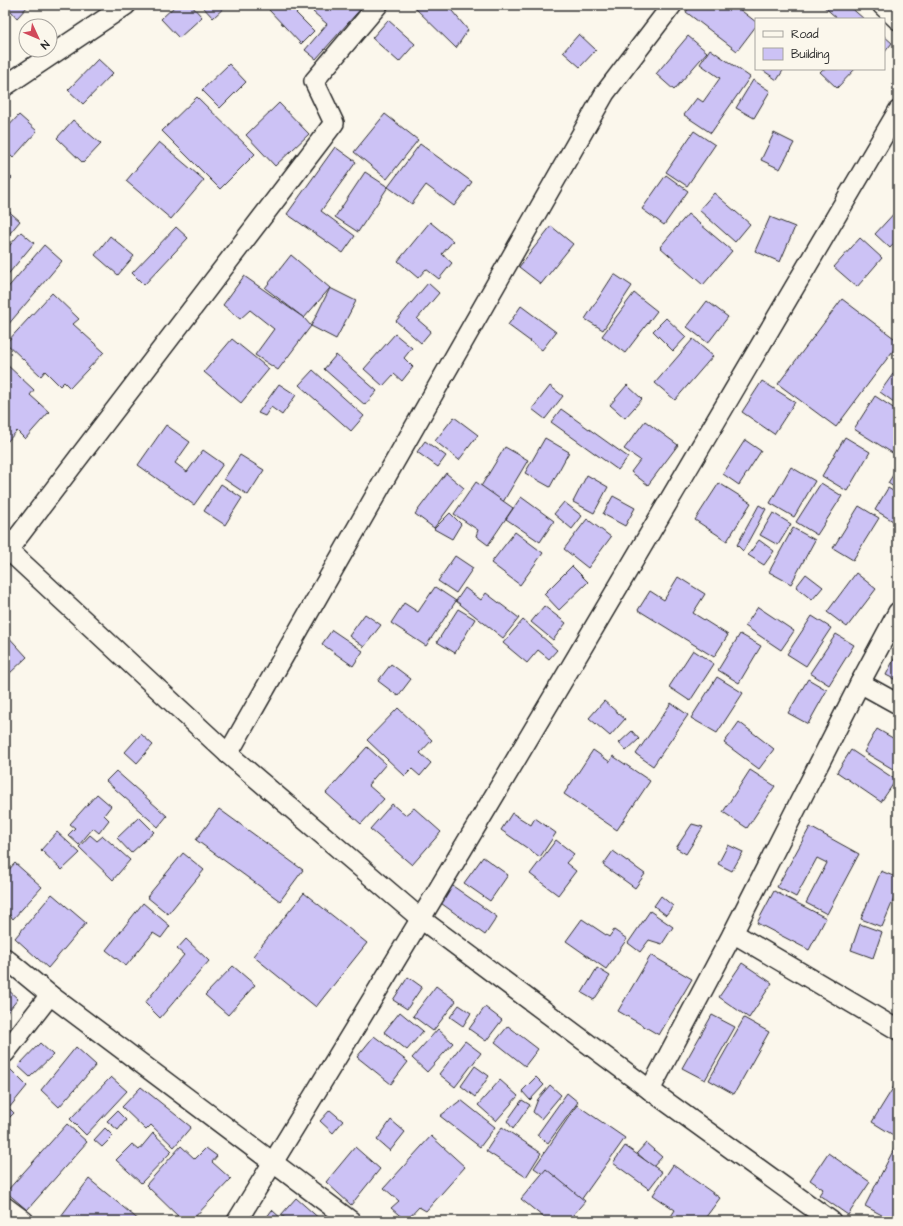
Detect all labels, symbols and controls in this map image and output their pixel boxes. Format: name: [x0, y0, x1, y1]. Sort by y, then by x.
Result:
north arrow: [18, 18, 58, 58]
legend: [755, 18, 885, 70]
text: Road: [791, 26, 819, 43]
text: N: [37, 37, 53, 52]
text: Building: [791, 46, 829, 64]

